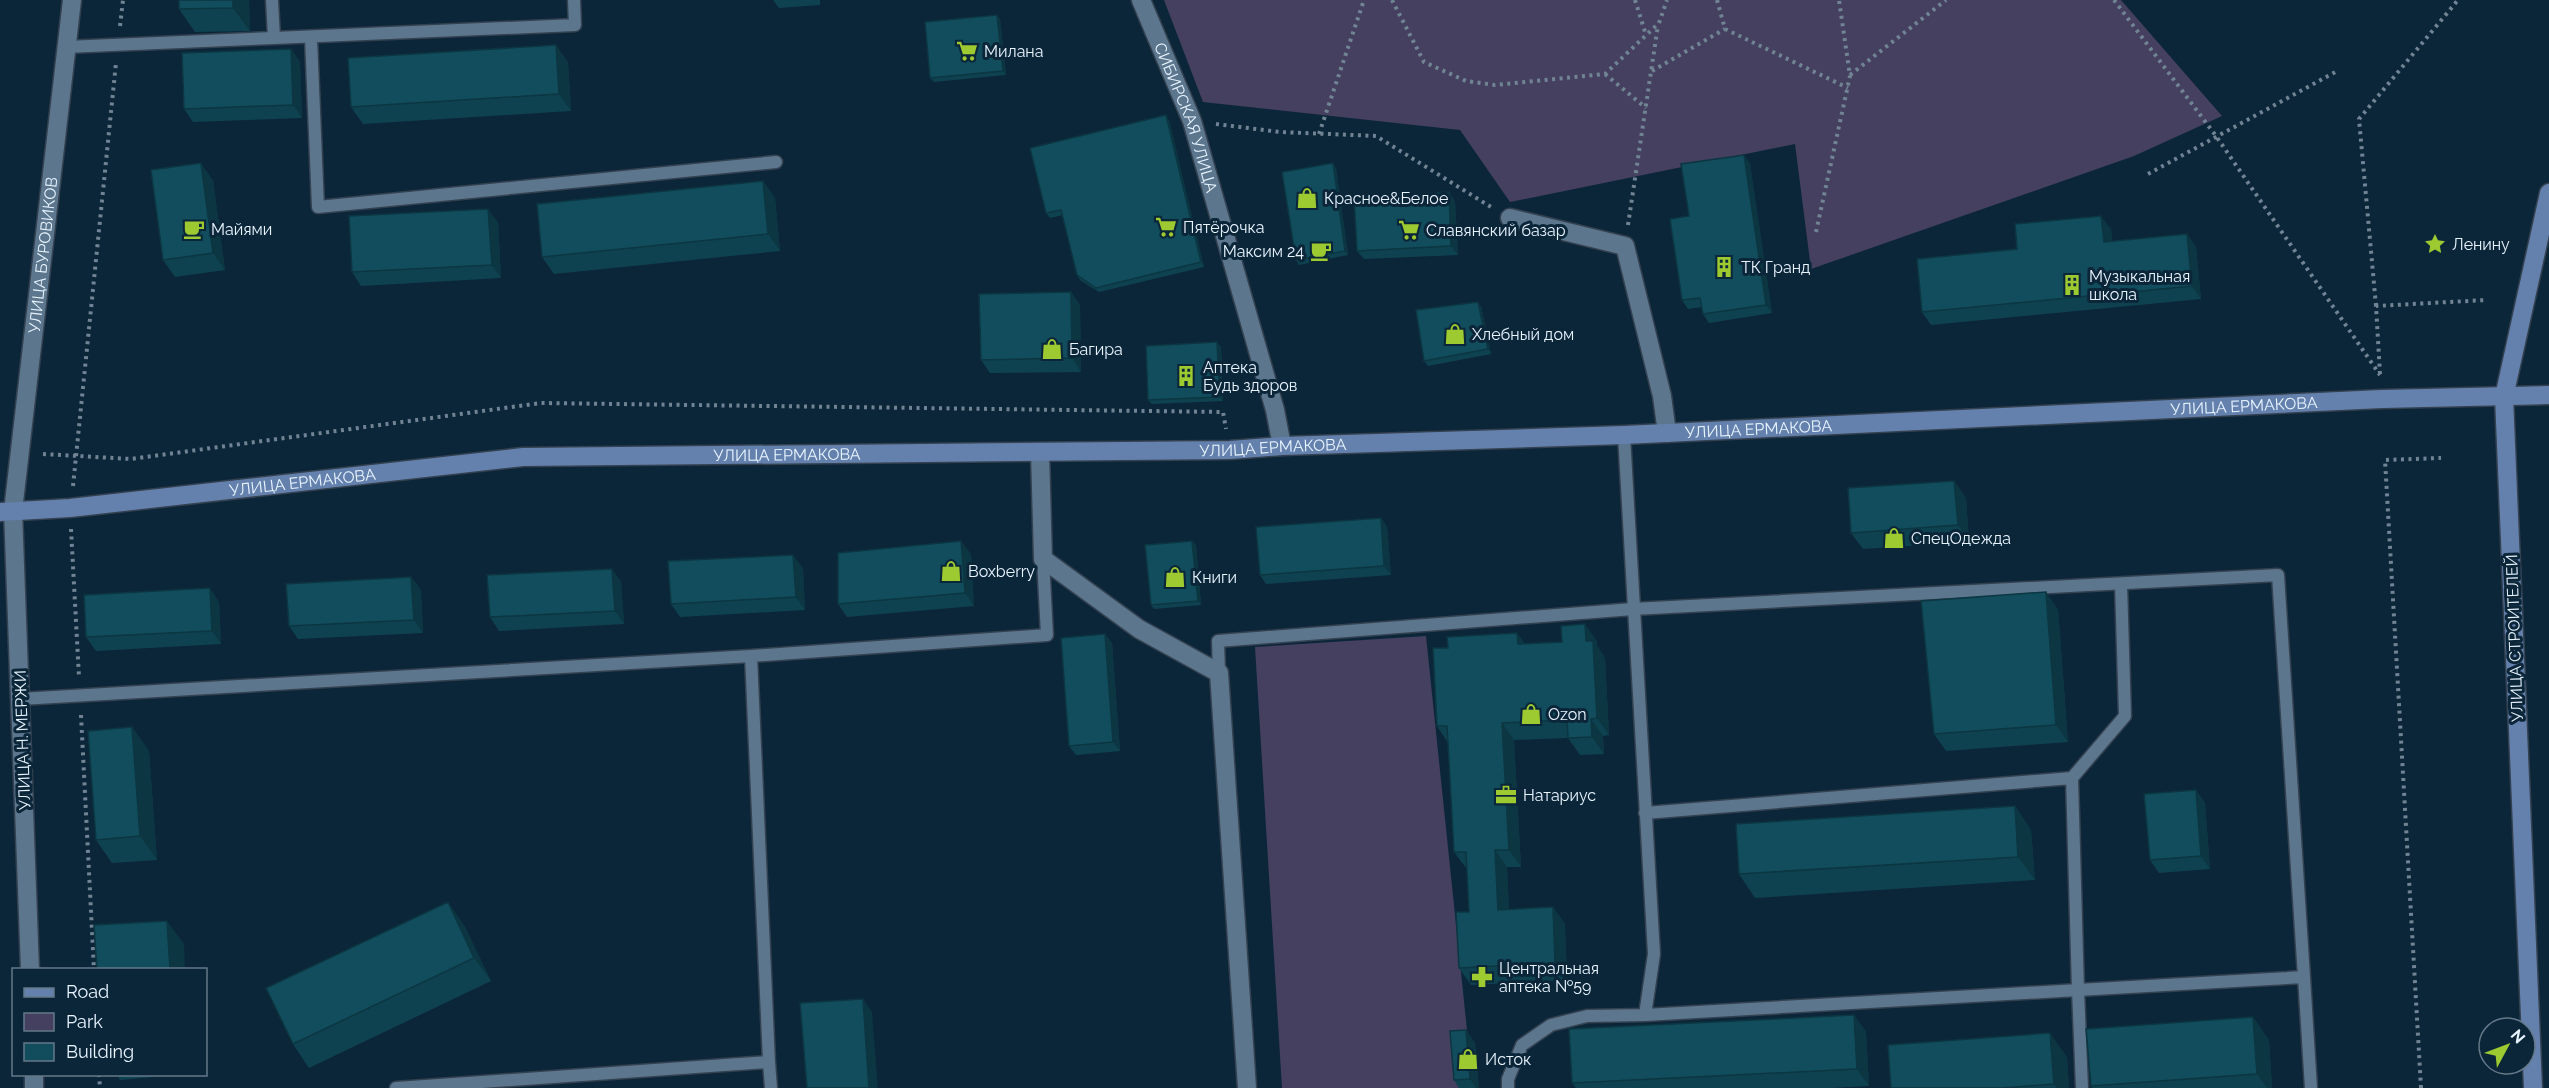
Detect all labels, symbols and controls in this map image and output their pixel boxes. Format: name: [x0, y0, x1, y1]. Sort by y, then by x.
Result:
supermarket icon: Милана: [955, 39, 979, 63]
street label: СИБИРСКАЯ УЛИЦА: [1150, 40, 1221, 195]
place label: Милана: [984, 42, 1043, 61]
street label: УЛИЦА БУРОВИКОВ: [25, 176, 62, 334]
shop icon: Красное&Белое: [1295, 186, 1319, 210]
place label: Красное&Белое: [1324, 189, 1448, 208]
supermarket icon: Пятёрочка: [1154, 215, 1178, 239]
cafe icon: Майями: [182, 217, 206, 241]
place label: Пятёрочка: [1183, 218, 1264, 237]
supermarket icon: Славянский базар: [1397, 218, 1421, 242]
place label: Майями: [211, 220, 272, 239]
place label: Славянский базар: [1426, 221, 1566, 240]
place icon: Ленину: [2423, 232, 2447, 256]
place label: Ленину: [2452, 235, 2510, 254]
cafe icon: Максим 24: [1309, 239, 1333, 263]
place label: Максим 24: [1223, 242, 1304, 261]
building icon: ТК Гранд: [1712, 255, 1736, 279]
place label: ТК Гранд: [1741, 258, 1810, 277]
place label: Музыкальная школа: [2089, 267, 2190, 304]
building icon: Музыкальная школа: [2060, 273, 2084, 297]
shop icon: Хлебный дом: [1443, 322, 1467, 346]
place label: Хлебный дом: [1472, 325, 1574, 344]
shop icon: Багира: [1040, 337, 1064, 361]
place label: Багира: [1069, 340, 1123, 359]
place label: Аптека Будь здоров: [1203, 358, 1297, 395]
building icon: Аптека Будь здоров: [1174, 364, 1198, 388]
street label: УЛИЦА ЕРМАКОВА: [2170, 393, 2318, 419]
street label: УЛИЦА ЕРМАКОВА: [1685, 416, 1833, 442]
street label: УЛИЦА ЕРМАКОВА: [1199, 435, 1347, 460]
street label: УЛИЦА ЕРМАКОВА: [713, 445, 861, 465]
street label: УЛИЦА ЕРМАКОВА: [228, 465, 377, 500]
shop icon: СпецОдежда: [1882, 526, 1906, 550]
place label: СпецОдежда: [1911, 529, 2011, 548]
street label: УЛИЦА СТРОИТЕЛЕЙ: [2502, 554, 2527, 722]
shop icon: Boxberry: [939, 559, 963, 583]
place label: Boxberry: [968, 562, 1035, 581]
shop icon: Книги: [1163, 565, 1187, 589]
place label: Книги: [1192, 568, 1237, 587]
street label: УЛИЦА Н. МЕРЖИ: [11, 670, 34, 810]
shop icon: Ozon: [1519, 702, 1543, 726]
place label: Ozon: [1548, 705, 1587, 724]
office icon: Натариус: [1494, 783, 1518, 807]
place label: Натариус: [1523, 786, 1596, 805]
place label: Центральная аптека №59: [1499, 959, 1599, 996]
pharmacy icon: Центральная аптека №59: [1470, 965, 1494, 989]
legend: [12, 968, 207, 1076]
text: Road: [66, 981, 109, 1002]
text: Park: [66, 1011, 103, 1032]
north arrow: [2477, 1016, 2537, 1076]
text: N: [2507, 1026, 2529, 1047]
text: Building: [66, 1041, 134, 1062]
shop icon: Исток: [1456, 1047, 1480, 1071]
place label: Исток: [1485, 1050, 1531, 1069]

